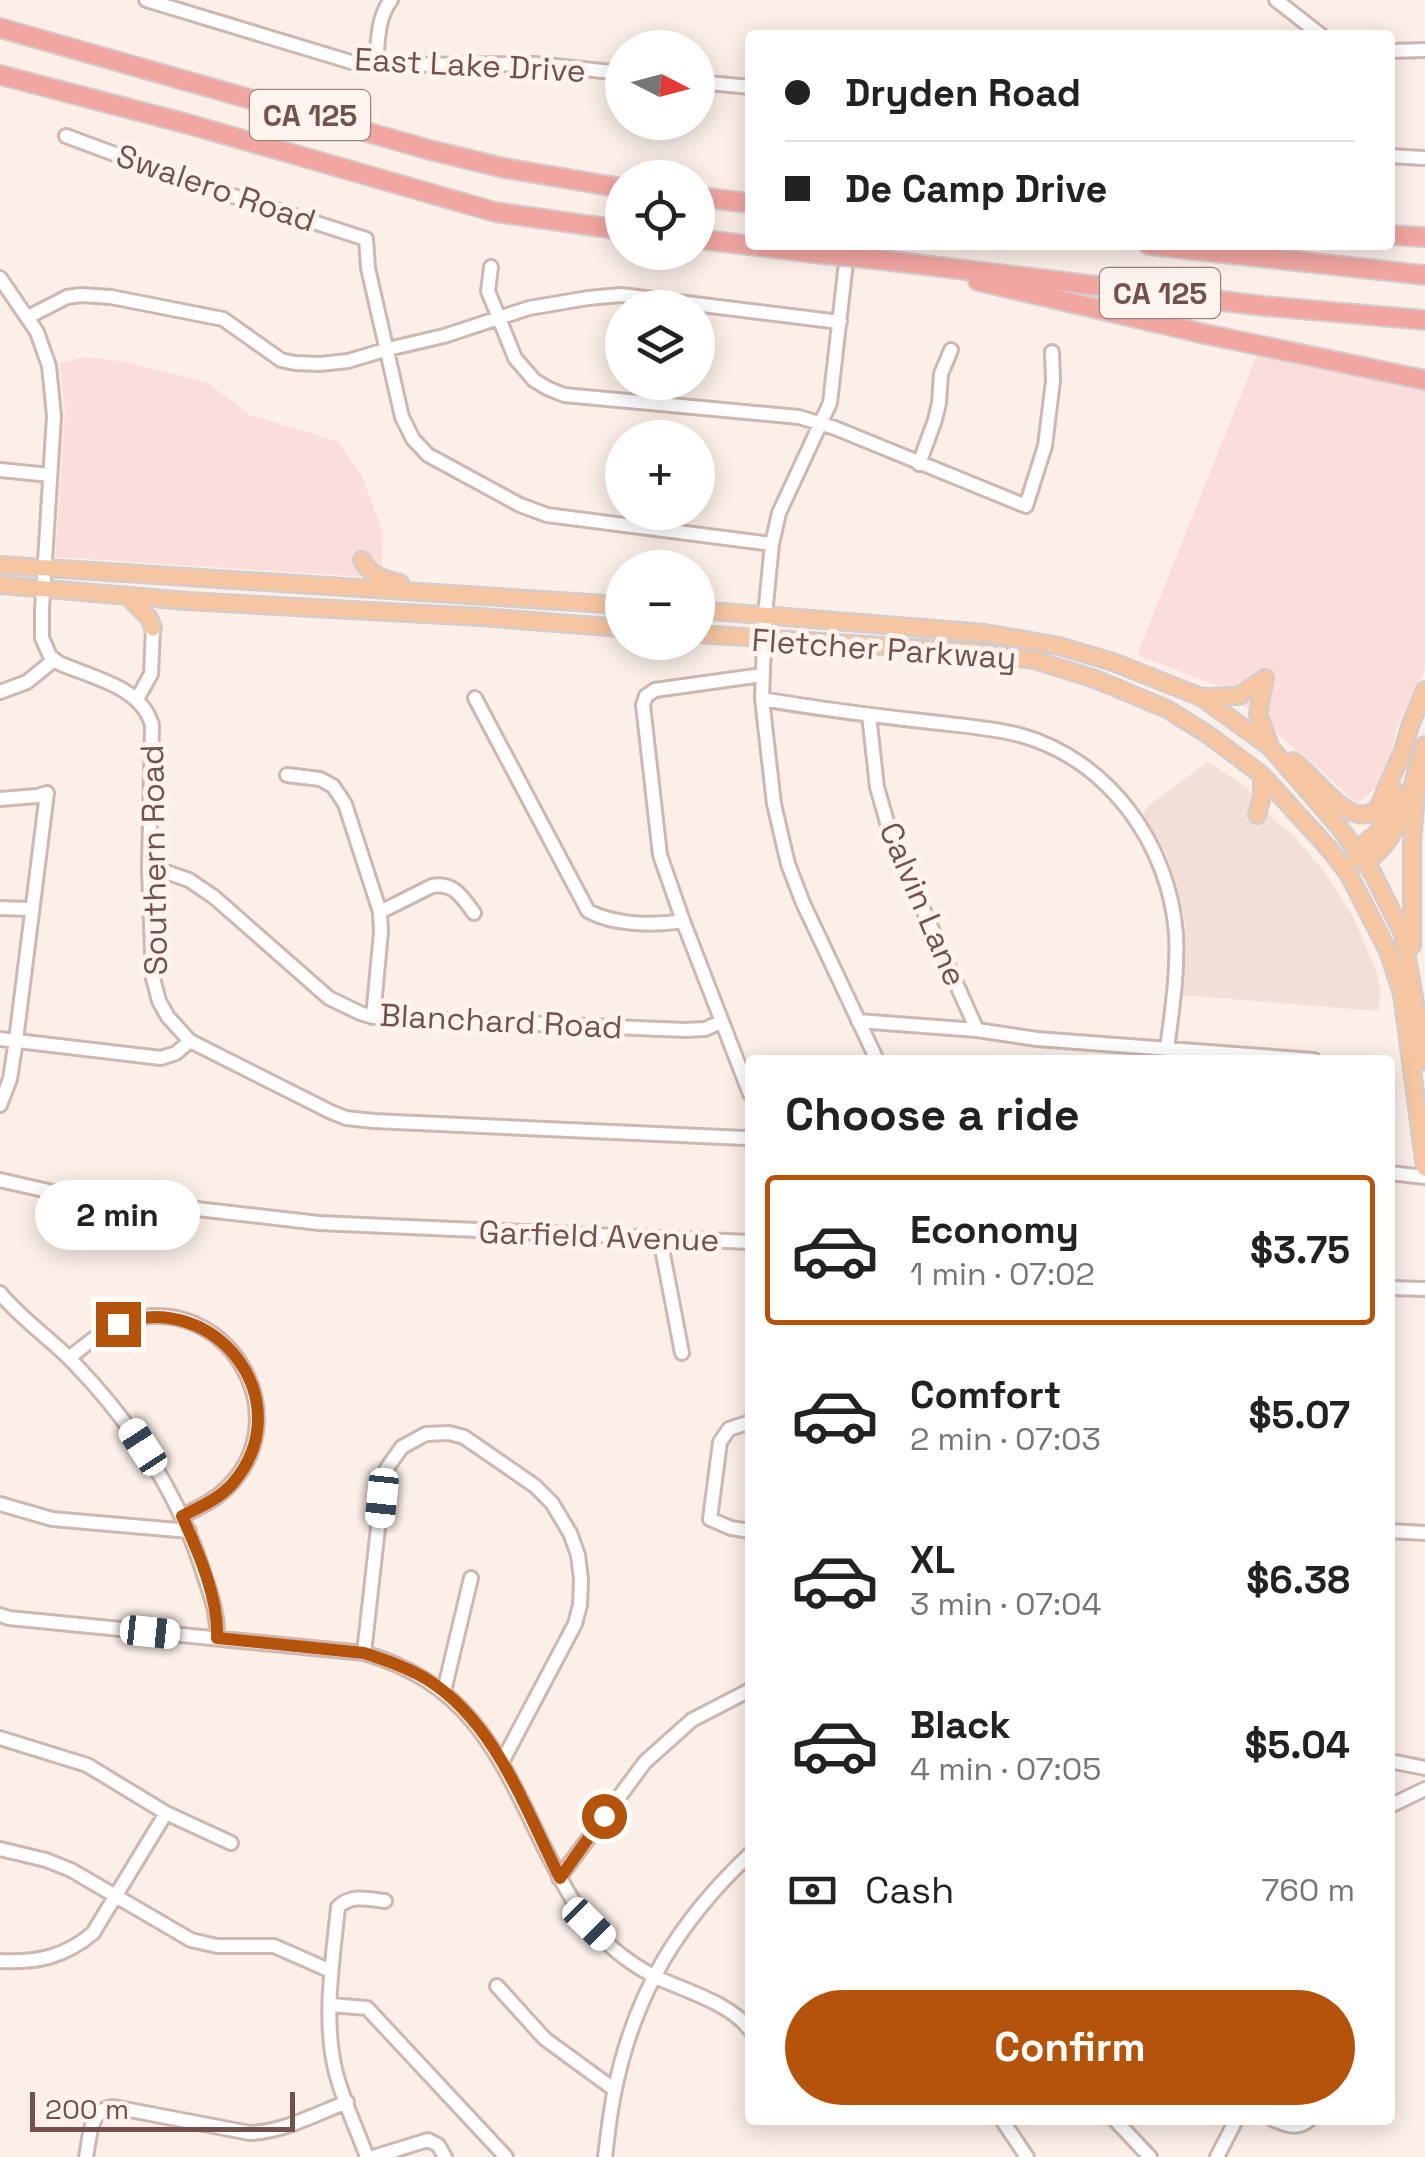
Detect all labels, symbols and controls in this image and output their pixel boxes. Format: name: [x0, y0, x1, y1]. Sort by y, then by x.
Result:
north arrow: [605, 30, 715, 140]
map controls: [605, 30, 715, 660]
street label: East Lake Drive: [353, 39, 587, 91]
text: Dryden Road: [845, 69, 1081, 117]
road number: CA 125: [250, 90, 370, 140]
street label: Swalero Road: [111, 135, 321, 241]
button: locate: [605, 160, 715, 270]
text: De Camp Drive: [845, 165, 1107, 213]
road number: CA 125: [1100, 268, 1220, 318]
button: layers: [605, 290, 715, 400]
button: +: [605, 420, 715, 530]
button: −: [605, 550, 715, 660]
street label: Fletcher Parkway: [750, 620, 1018, 678]
street label: Southern Road: [132, 744, 176, 976]
street label: Calvin Lane: [871, 816, 975, 992]
street label: Blanchard Road: [379, 995, 623, 1047]
text: Choose a ride: [785, 1086, 1080, 1143]
callout: 2 min: [36, 1179, 200, 1249]
text: 2 min: [76, 1195, 159, 1235]
icon: car: [790, 1205, 880, 1295]
text: Economy: [910, 1206, 1079, 1254]
street label: Garfield Avenue: [478, 1212, 720, 1260]
text: $3.75: [1250, 1226, 1350, 1274]
text: 1 min · 07:02: [910, 1254, 1095, 1294]
route end: [96, 1302, 141, 1347]
icon: car: [790, 1370, 880, 1460]
text: Comfort: [910, 1371, 1061, 1419]
text: $5.07: [1248, 1391, 1350, 1439]
car: [114, 1414, 172, 1480]
text: 2 min · 07:03: [910, 1419, 1101, 1459]
car: [364, 1467, 400, 1529]
icon: car: [790, 1535, 880, 1625]
text: XL: [910, 1536, 955, 1584]
text: $6.38: [1246, 1556, 1350, 1604]
text: 3 min · 07:04: [910, 1584, 1102, 1624]
car: [119, 1614, 181, 1650]
icon: car: [790, 1700, 880, 1790]
text: Black: [910, 1701, 1011, 1749]
text: $5.04: [1245, 1721, 1350, 1769]
text: 4 min · 07:05: [910, 1749, 1101, 1789]
route start: [582, 1794, 627, 1839]
icon: cash: [785, 1863, 840, 1918]
text: Cash: [865, 1866, 954, 1914]
text: 760 m: [1261, 1870, 1355, 1910]
car: [557, 1892, 621, 1956]
button: Confirm: [785, 1990, 1355, 2105]
scale bar: [30, 2087, 295, 2132]
text: 200 m: [45, 2091, 129, 2127]

